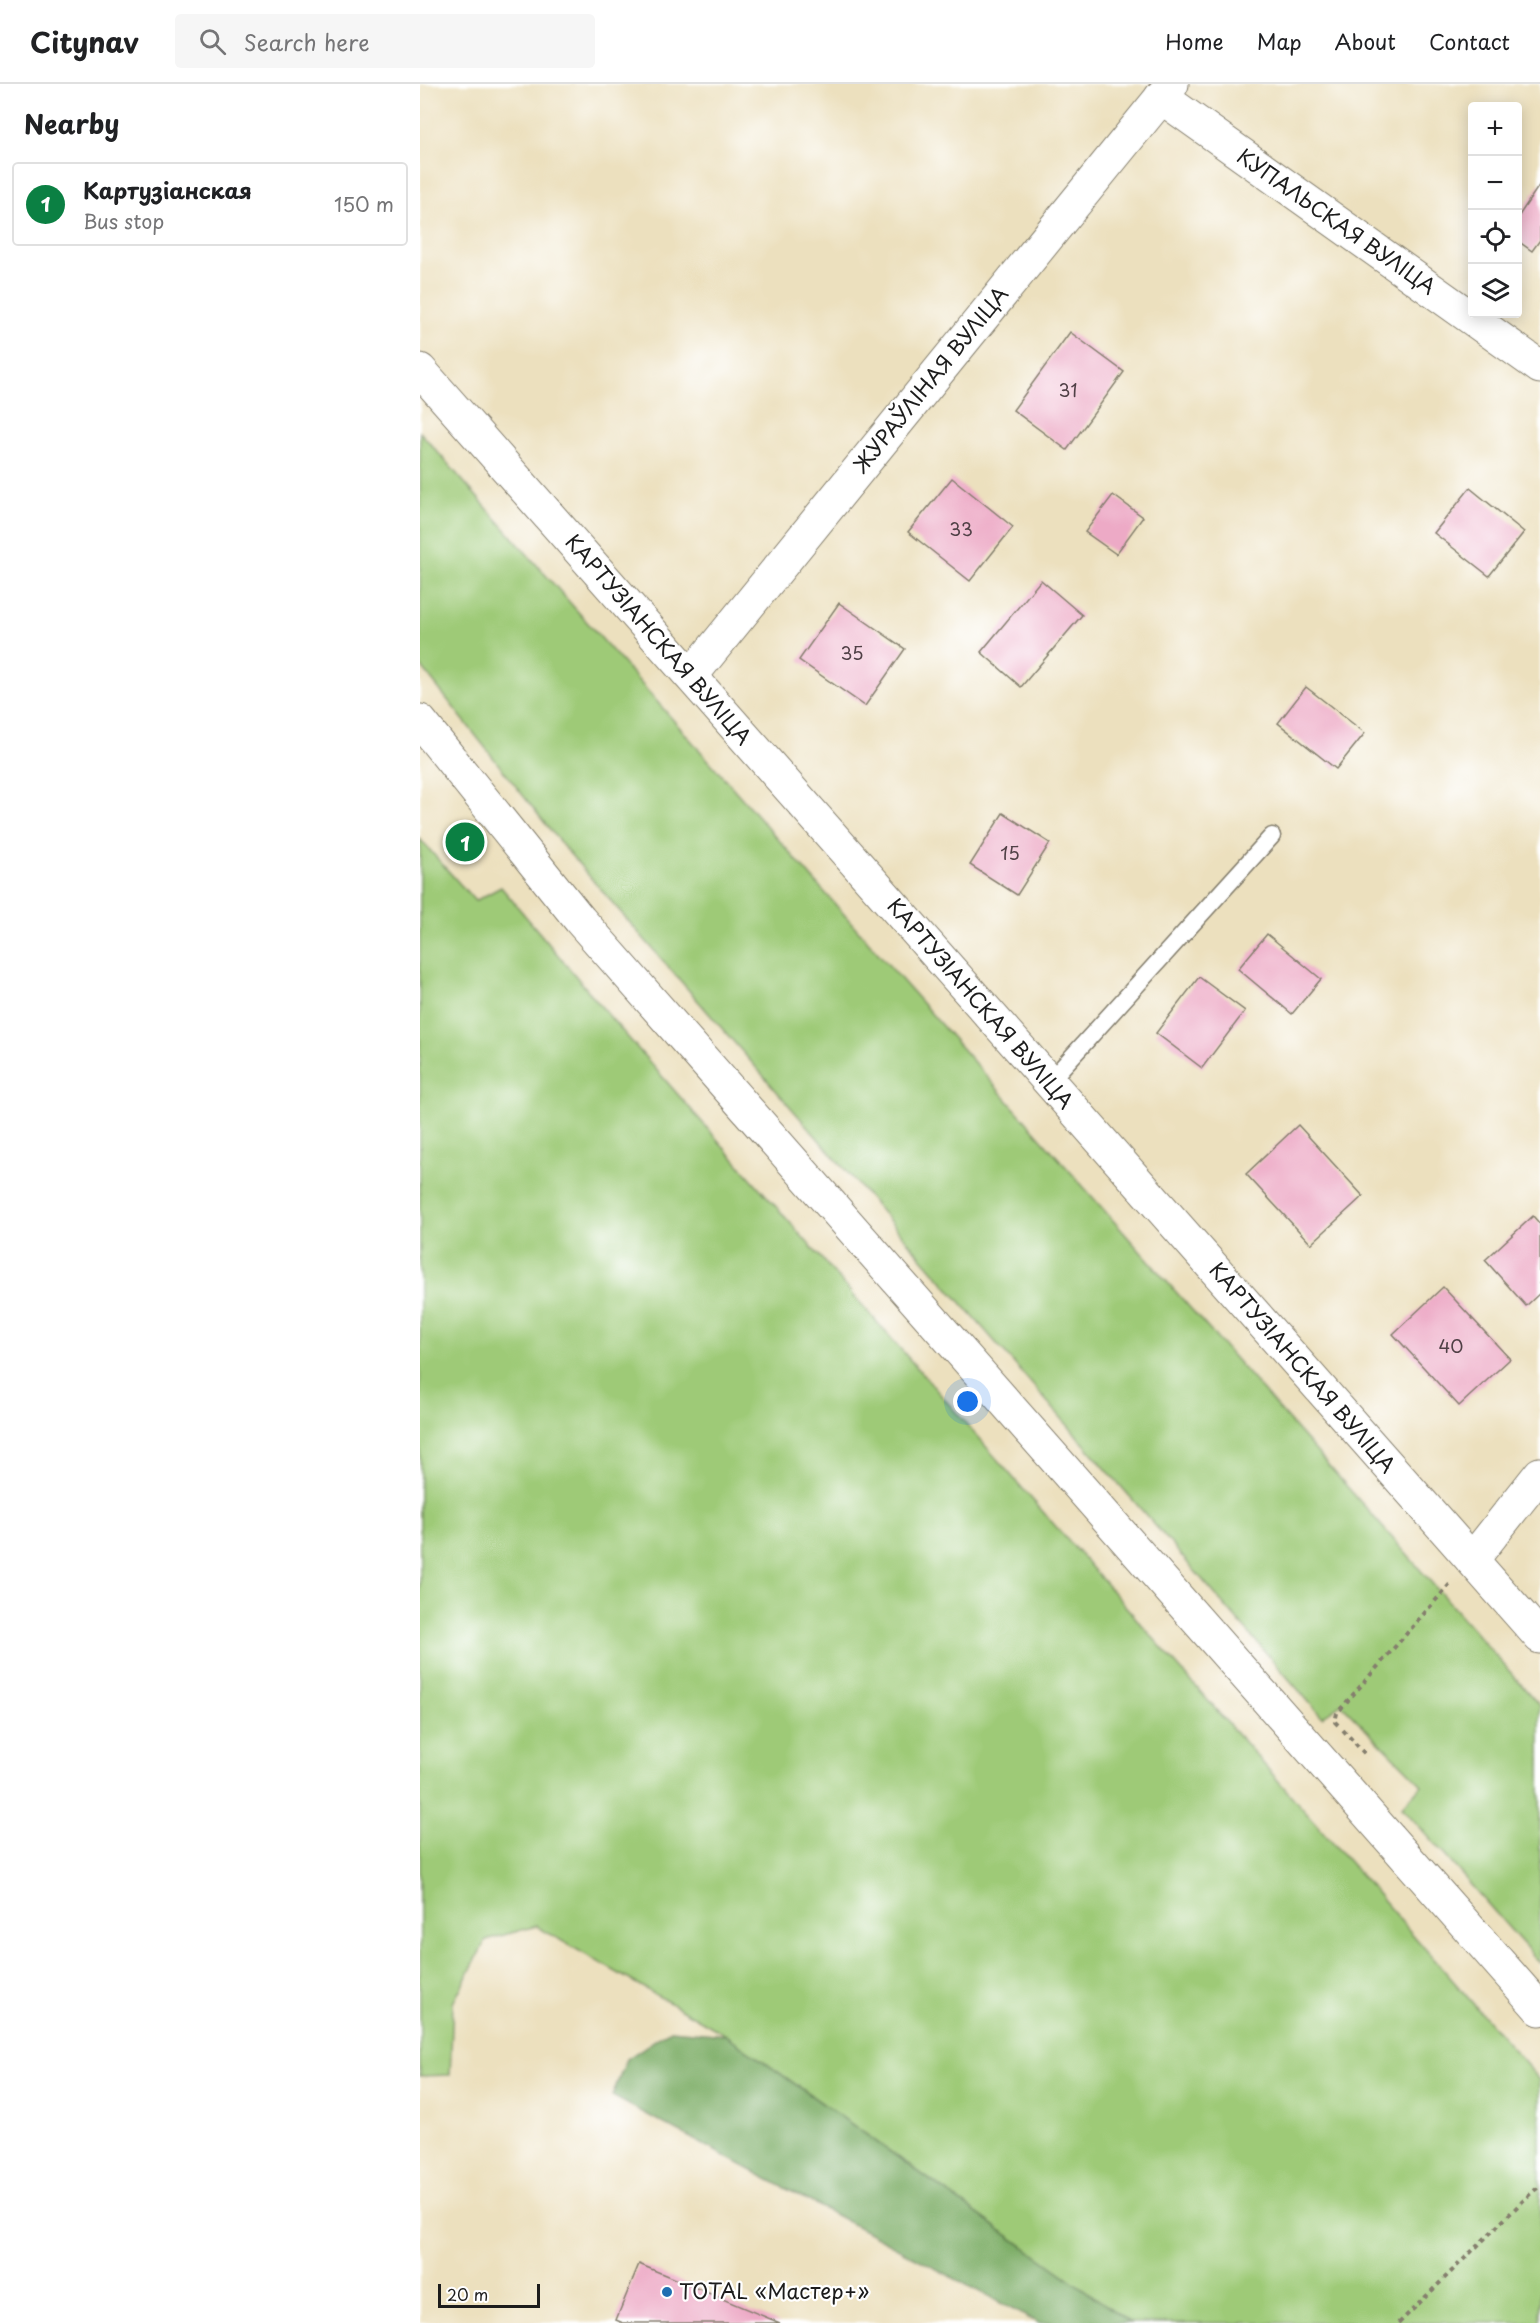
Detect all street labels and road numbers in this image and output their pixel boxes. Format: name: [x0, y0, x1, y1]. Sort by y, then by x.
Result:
street label: КУПАЛЬСКАЯ ВУЛІЦА: [1231, 139, 1443, 301]
street label: ЖУРАЎЛІНАЯ ВУЛІЦА: [844, 279, 1015, 479]
street label: КАРТУЗІАНСКАЯ ВУЛІЦА: [559, 526, 760, 751]
street label: КАРТУЗІАНСКАЯ ВУЛІЦА: [881, 890, 1082, 1115]
street label: КАРТУЗІАНСКАЯ ВУЛІЦА: [1203, 1254, 1404, 1479]

